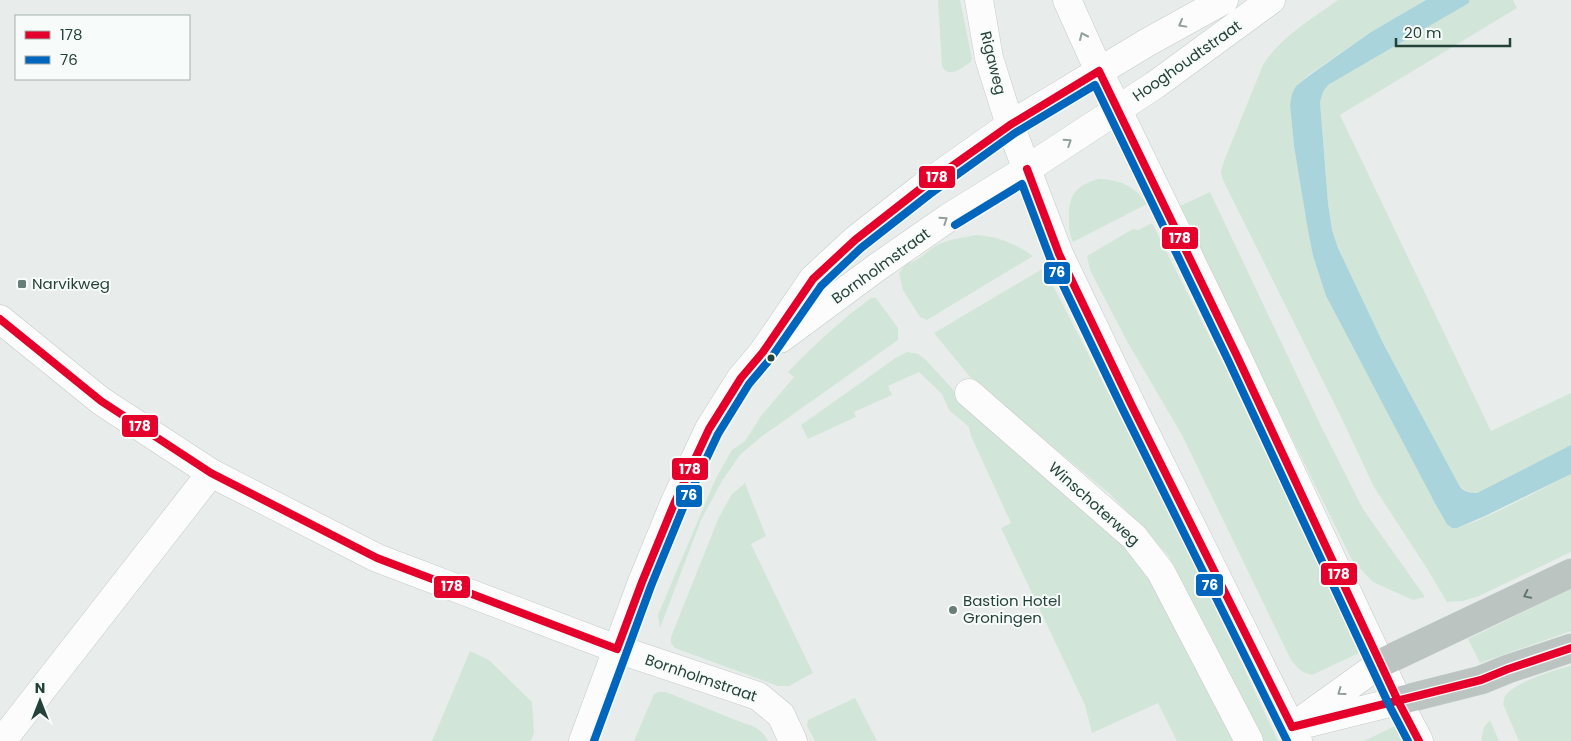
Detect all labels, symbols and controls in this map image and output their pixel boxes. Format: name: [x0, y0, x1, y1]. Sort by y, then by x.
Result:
legend: [15, 15, 190, 80]
street label: Hooghoudtstraat: [1128, 15, 1245, 106]
scale bar: [1396, 15, 1510, 47]
one-way arrow: [1178, 17, 1187, 27]
text: 20 m: [1404, 22, 1442, 43]
text: 178: [60, 24, 82, 45]
street label: Rigaweg: [975, 29, 1012, 97]
one-way arrow: [1080, 32, 1090, 41]
text: 76: [60, 49, 78, 70]
one-way arrow: [1062, 139, 1072, 148]
line badge: 178: [918, 165, 956, 189]
text: 178: [926, 167, 948, 187]
one-way arrow: [939, 217, 948, 227]
street label: Bornholmstraat: [827, 223, 934, 308]
line badge: 178: [1161, 226, 1199, 250]
text: 178: [1169, 228, 1191, 248]
line badge: 76: [1043, 261, 1071, 285]
text: 76: [1049, 262, 1065, 282]
place label: Narvikweg: [32, 273, 110, 294]
marker: Narvikweg: [16, 278, 28, 290]
unlabelled marker: [766, 353, 776, 363]
line badge: 178: [121, 414, 159, 438]
text: 178: [129, 416, 151, 436]
line badge: 178: [671, 457, 709, 481]
street label: Winschoterweg: [1044, 457, 1145, 550]
text: 178: [679, 459, 701, 479]
line badge: 76: [675, 484, 703, 508]
text: 76: [681, 485, 697, 505]
line badge: 178: [1320, 562, 1358, 586]
text: 178: [1328, 564, 1350, 584]
line badge: 76: [1195, 573, 1224, 597]
line badge: 178: [433, 575, 471, 599]
text: 76: [1202, 575, 1218, 595]
text: 178: [441, 576, 463, 596]
one-way arrow: [1523, 588, 1532, 599]
place label: Bastion Hotel Groningen: [963, 590, 1061, 628]
marker: Bastion Hotel Groningen: [947, 604, 959, 616]
street label: Bornholmstraat: [642, 649, 760, 706]
north arrow: [15, 676, 65, 726]
text: N: [35, 678, 45, 698]
one-way arrow: [1337, 686, 1347, 695]

